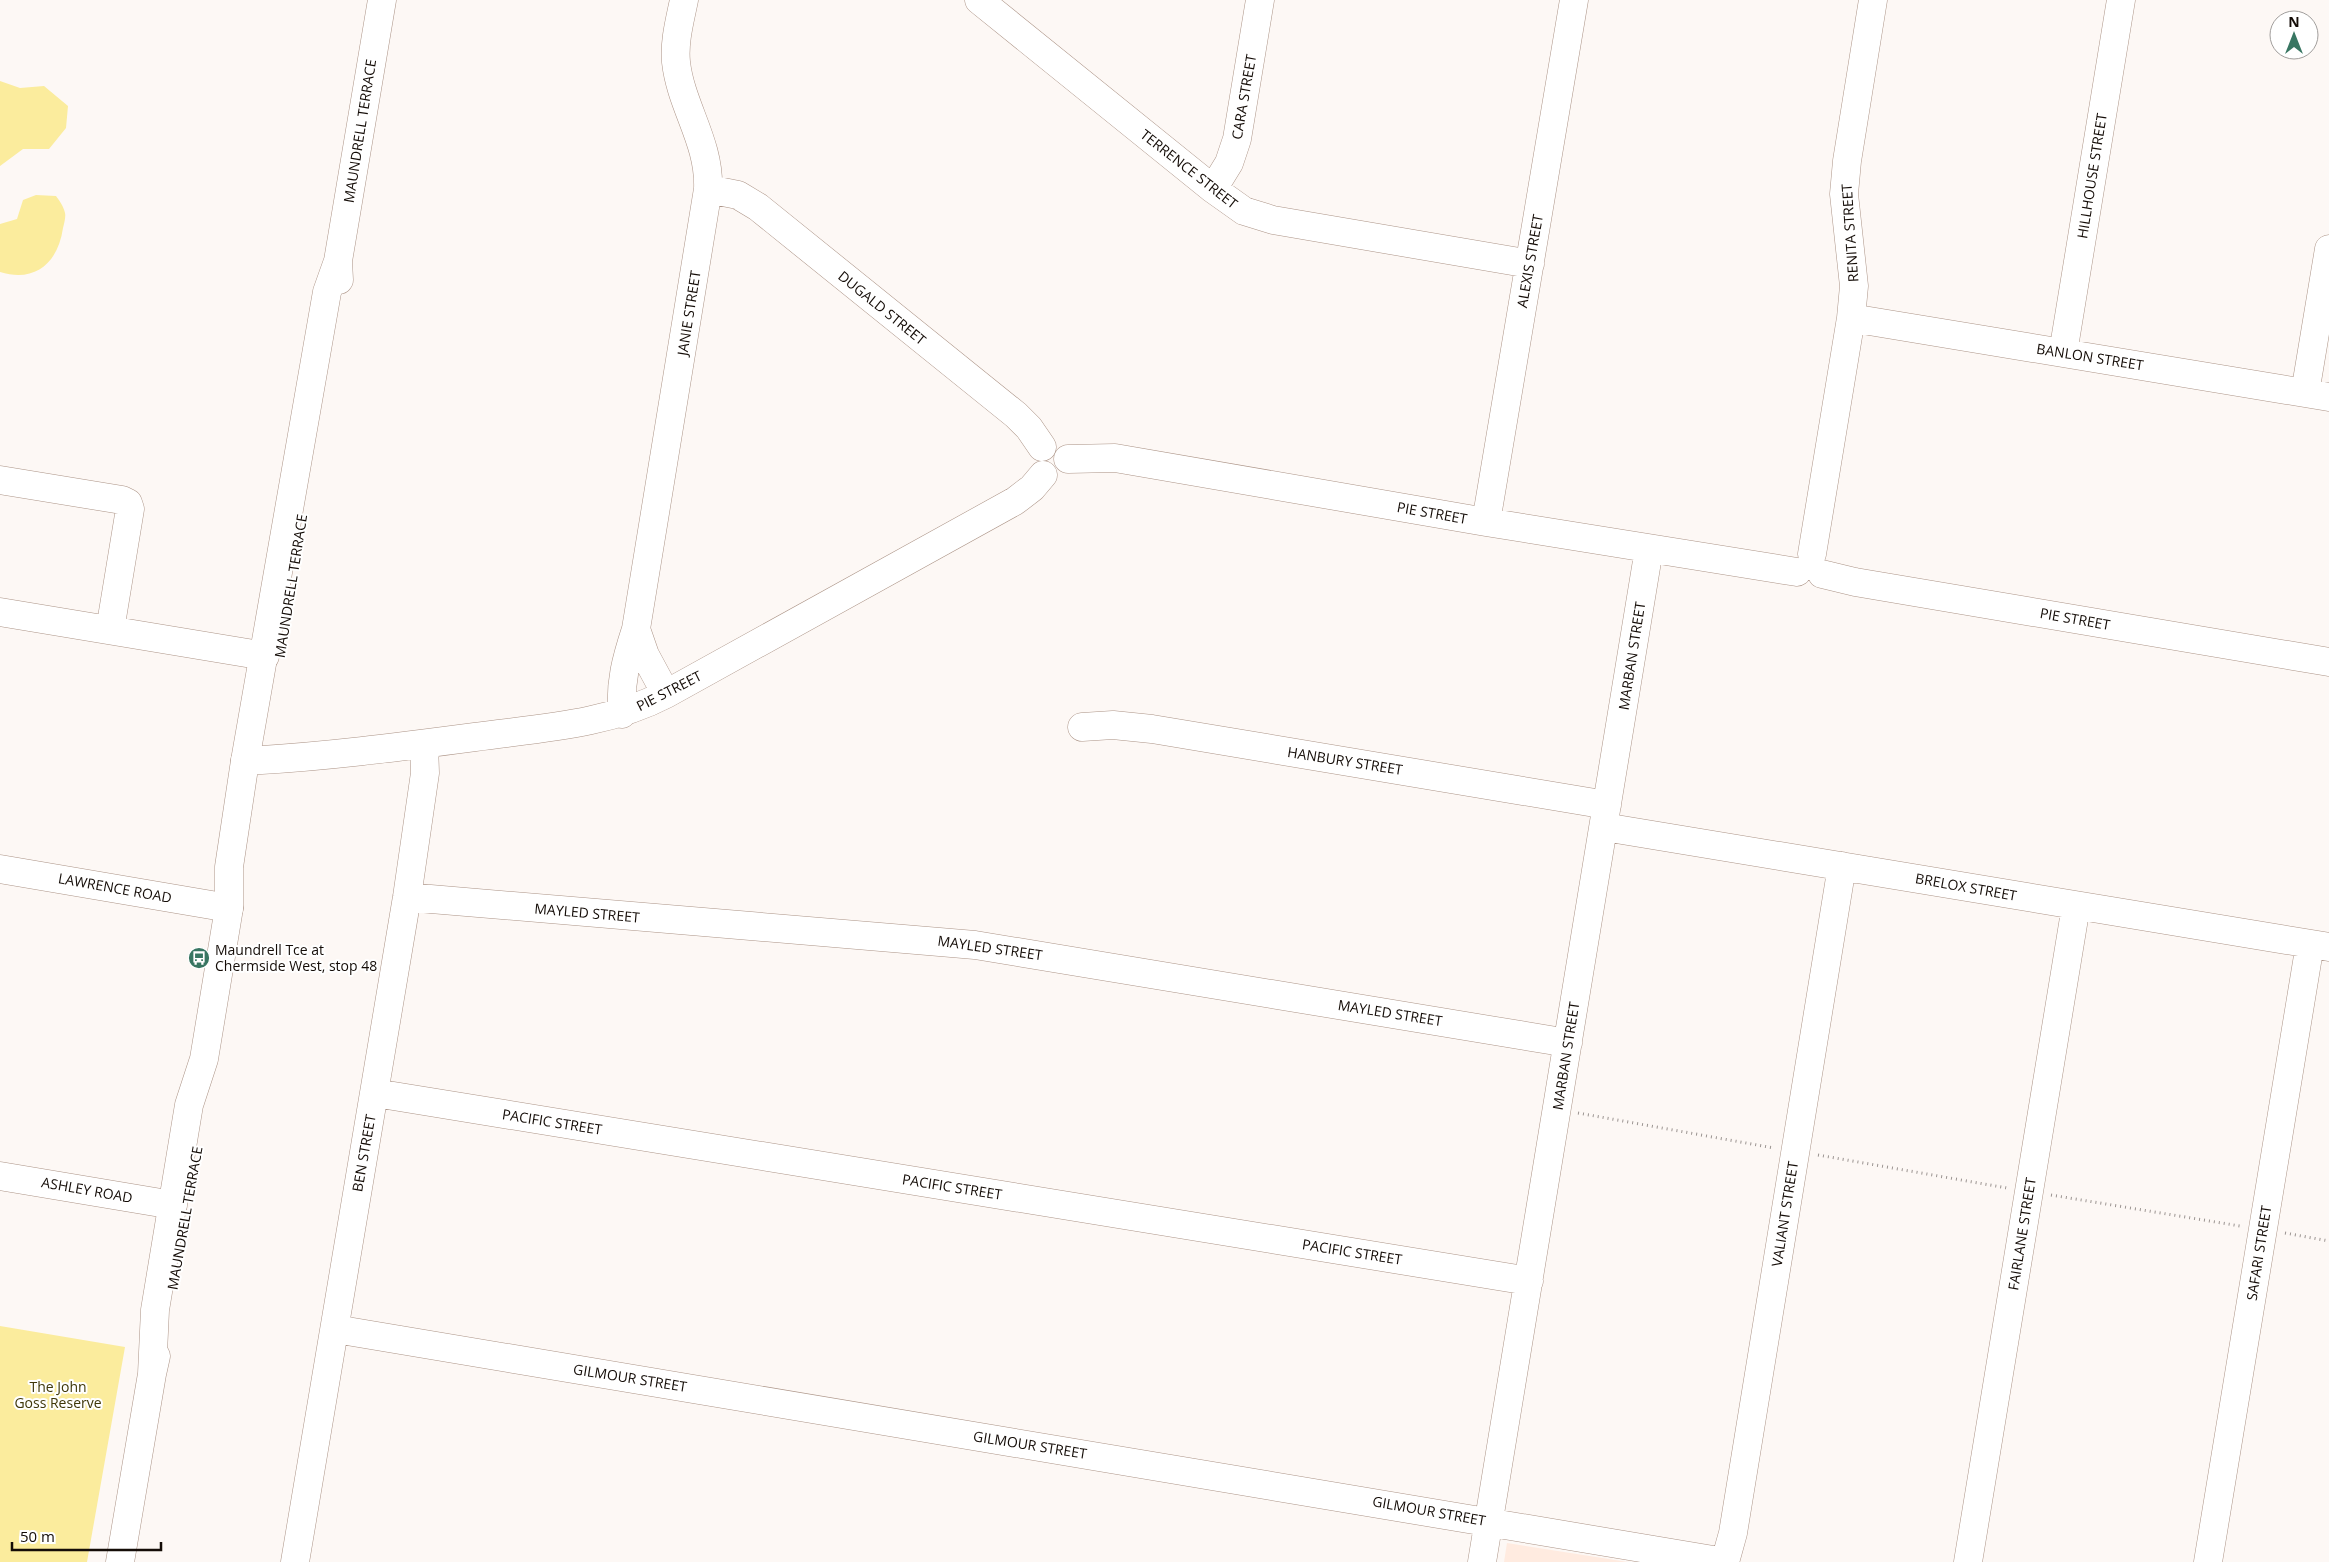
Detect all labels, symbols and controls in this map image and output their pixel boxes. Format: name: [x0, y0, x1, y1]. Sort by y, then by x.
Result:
north arrow: [2269, 10, 2319, 60]
text: N: [2288, 12, 2300, 31]
street label: CARA STREET: [1227, 53, 1260, 141]
street label: MAUNDRELL TERRACE: [339, 58, 380, 204]
street label: HILLHOUSE STREET: [2072, 112, 2111, 240]
street label: TERRENCE STREET: [1137, 125, 1242, 213]
street label: RENITA STREET: [1837, 183, 1862, 283]
street label: ALEXIS STREET: [1512, 212, 1547, 309]
street label: DUGALD STREET: [834, 266, 930, 349]
street label: JANIE STREET: [672, 269, 705, 359]
street label: BANLON STREET: [2035, 339, 2145, 374]
street label: PIE STREET: [1395, 497, 1469, 528]
street label: MAUNDRELL TERRACE: [270, 513, 311, 659]
street label: MARBAN STREET: [1614, 600, 1649, 711]
street label: PIE STREET: [2038, 603, 2112, 634]
street label: PIE STREET: [633, 666, 705, 715]
street label: HANBURY STREET: [1286, 742, 1404, 779]
street label: LAWRENCE ROAD: [57, 868, 173, 907]
street label: BRELOX STREET: [1914, 868, 2019, 905]
street label: MAYLED STREET: [534, 898, 641, 927]
street label: MAYLED STREET: [937, 931, 1044, 964]
place label: Maundrell Tce at Chermside West, stop 48: [215, 940, 377, 975]
bus stop icon: Maundrell Tce at Chermside West, stop 48: [187, 946, 211, 970]
street label: MAYLED STREET: [1337, 995, 1444, 1030]
street label: MARBAN STREET: [1548, 1000, 1583, 1111]
street label: PACIFIC STREET: [501, 1104, 604, 1139]
street label: BEN STREET: [347, 1112, 380, 1193]
street label: MAUNDRELL TERRACE: [163, 1145, 206, 1291]
street label: VALIANT STREET: [1767, 1160, 1802, 1268]
street label: PACIFIC STREET: [901, 1169, 1004, 1204]
street label: ASHLEY ROAD: [40, 1172, 134, 1207]
street label: FAIRLANE STREET: [2003, 1176, 2040, 1292]
street label: SAFARI STREET: [2242, 1204, 2275, 1302]
street label: PACIFIC STREET: [1301, 1234, 1404, 1269]
street label: GILMOUR STREET: [572, 1359, 688, 1396]
park label: The John Goss Reserve: [14, 1377, 102, 1412]
street label: GILMOUR STREET: [972, 1426, 1088, 1463]
street label: GILMOUR STREET: [1371, 1491, 1487, 1530]
scale bar: [12, 1520, 161, 1552]
text: 50 m: [20, 1526, 55, 1546]

